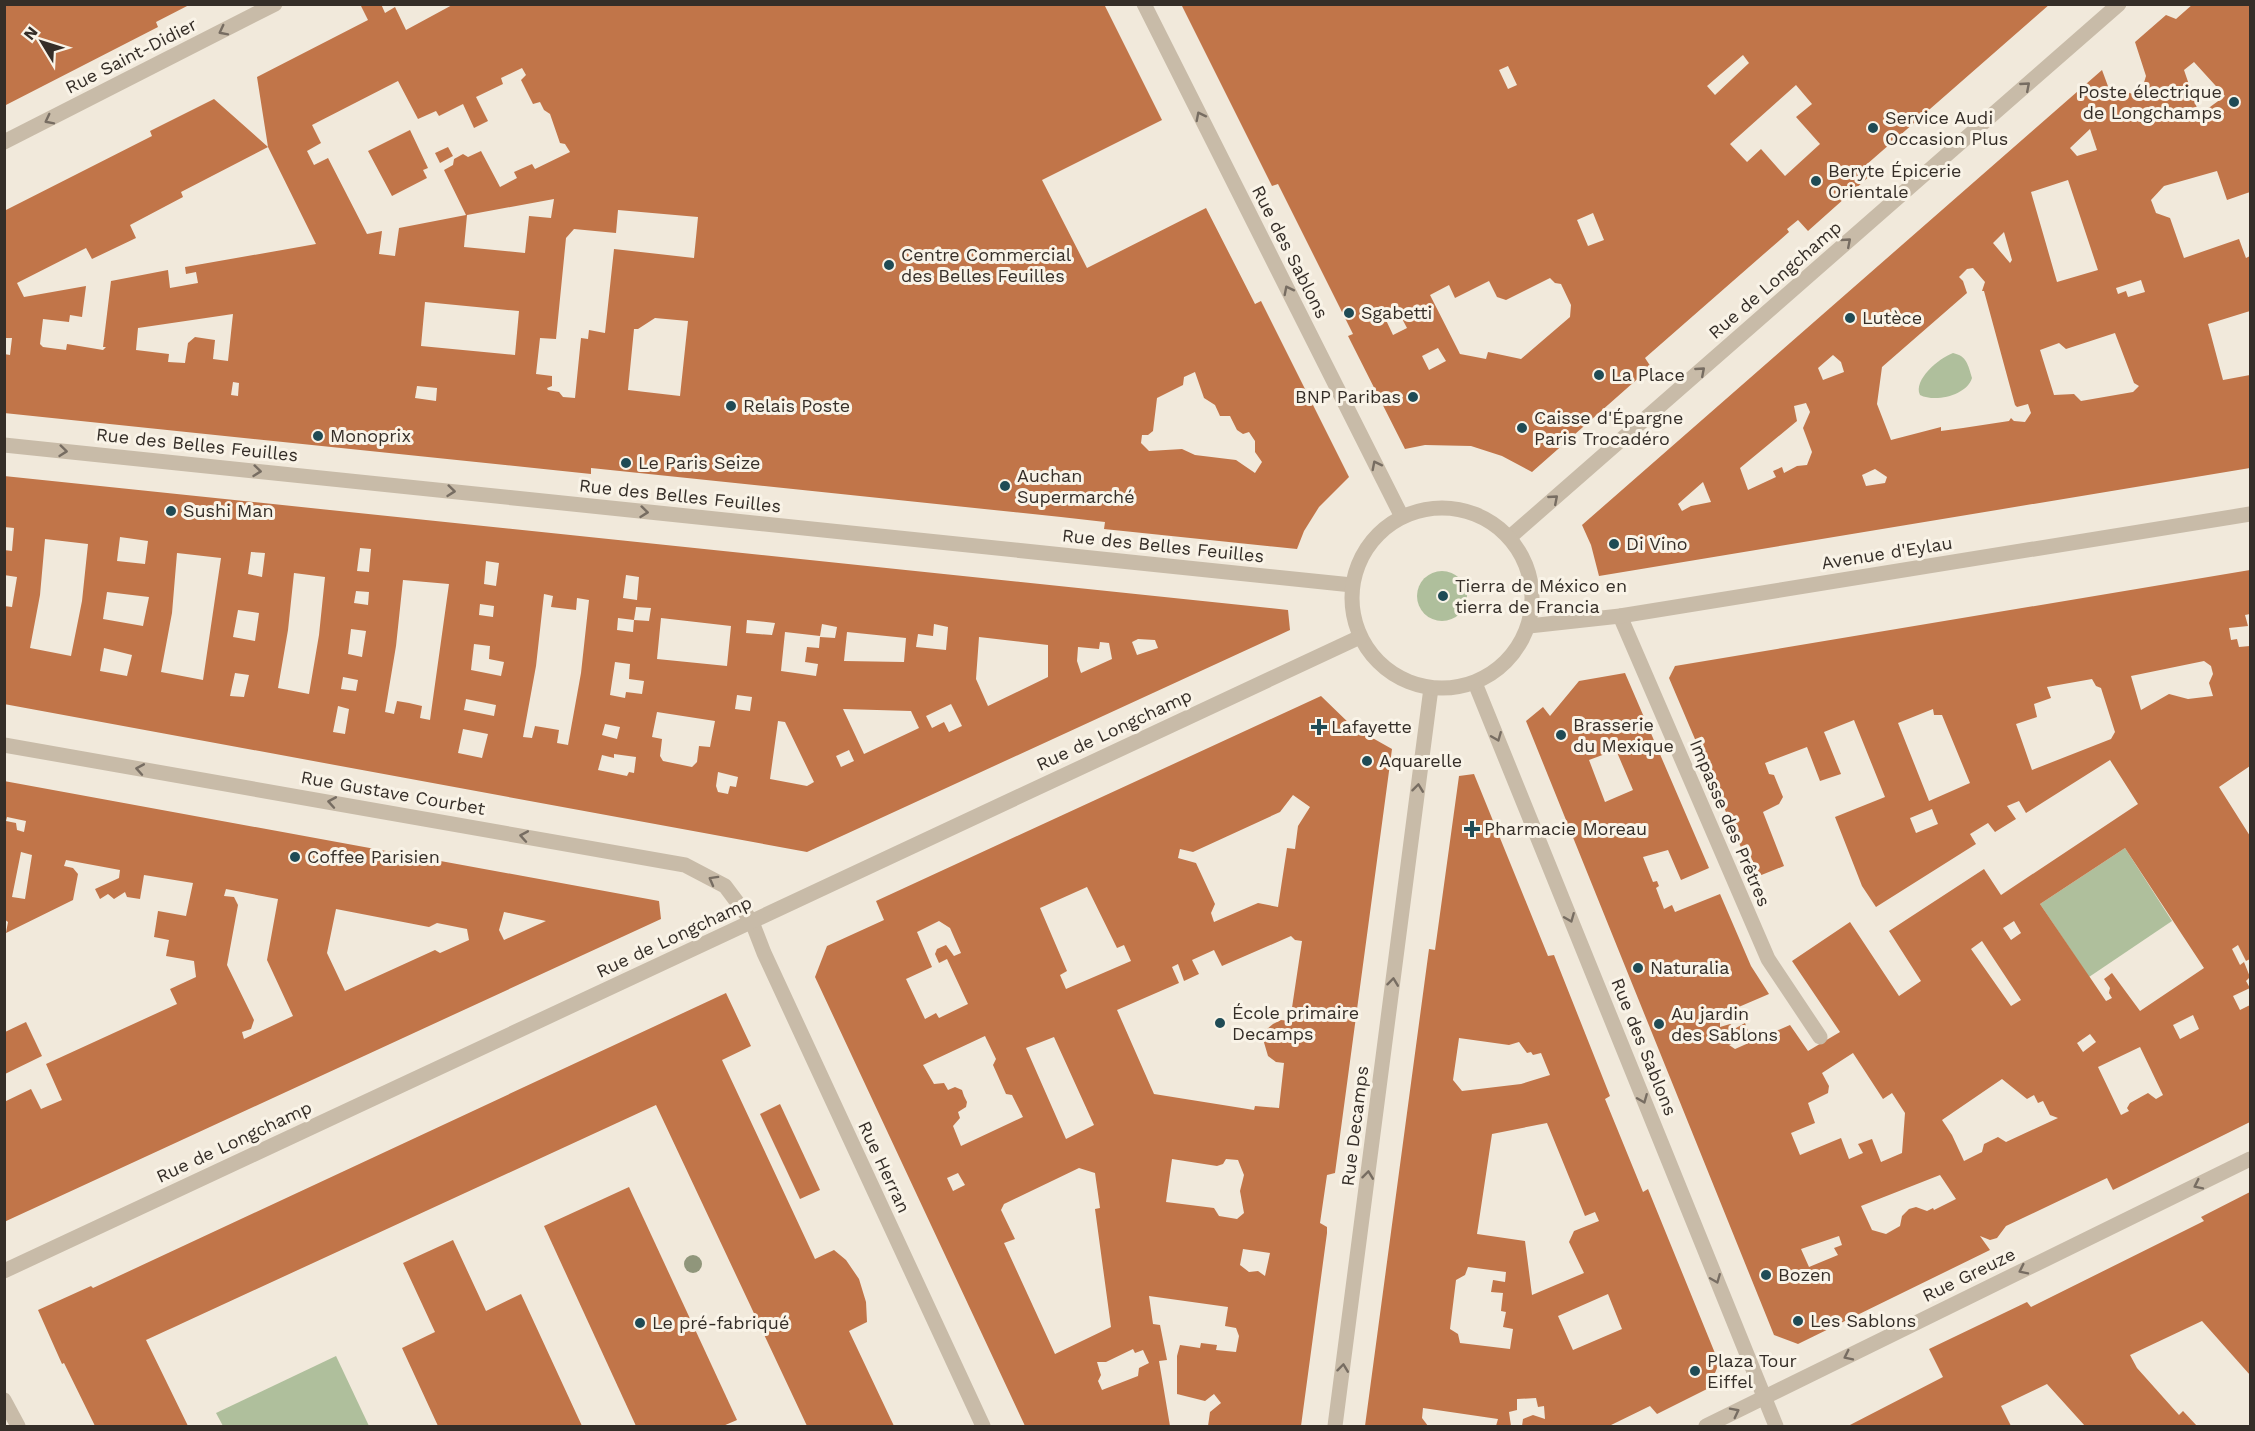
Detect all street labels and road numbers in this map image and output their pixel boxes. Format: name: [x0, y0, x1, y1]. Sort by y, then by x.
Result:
street label: Rue Saint-Didier: [62, 13, 200, 98]
street label: Rue des Sablons: [1248, 182, 1333, 322]
street label: Rue de Longchamp: [1704, 216, 1845, 343]
street label: Rue des Belles Feuilles: [95, 423, 299, 466]
street label: Rue des Belles Feuilles: [578, 474, 782, 517]
street label: Rue des Belles Feuilles: [1061, 524, 1265, 567]
street label: Avenue d'Eylau: [1820, 532, 1954, 573]
street label: Rue de Longchamp: [1033, 684, 1195, 775]
street label: Impasse des Prêtres: [1686, 736, 1775, 909]
street label: Rue Gustave Courbet: [299, 766, 487, 819]
street label: Rue de Longchamp: [593, 891, 755, 982]
street label: Rue des Sablons: [1607, 975, 1682, 1119]
street label: Rue Decamps: [1337, 1065, 1372, 1187]
street label: Rue de Longchamp: [153, 1096, 315, 1187]
street label: Rue Herran: [854, 1118, 915, 1216]
street label: Rue Greuze: [1919, 1243, 2019, 1306]

